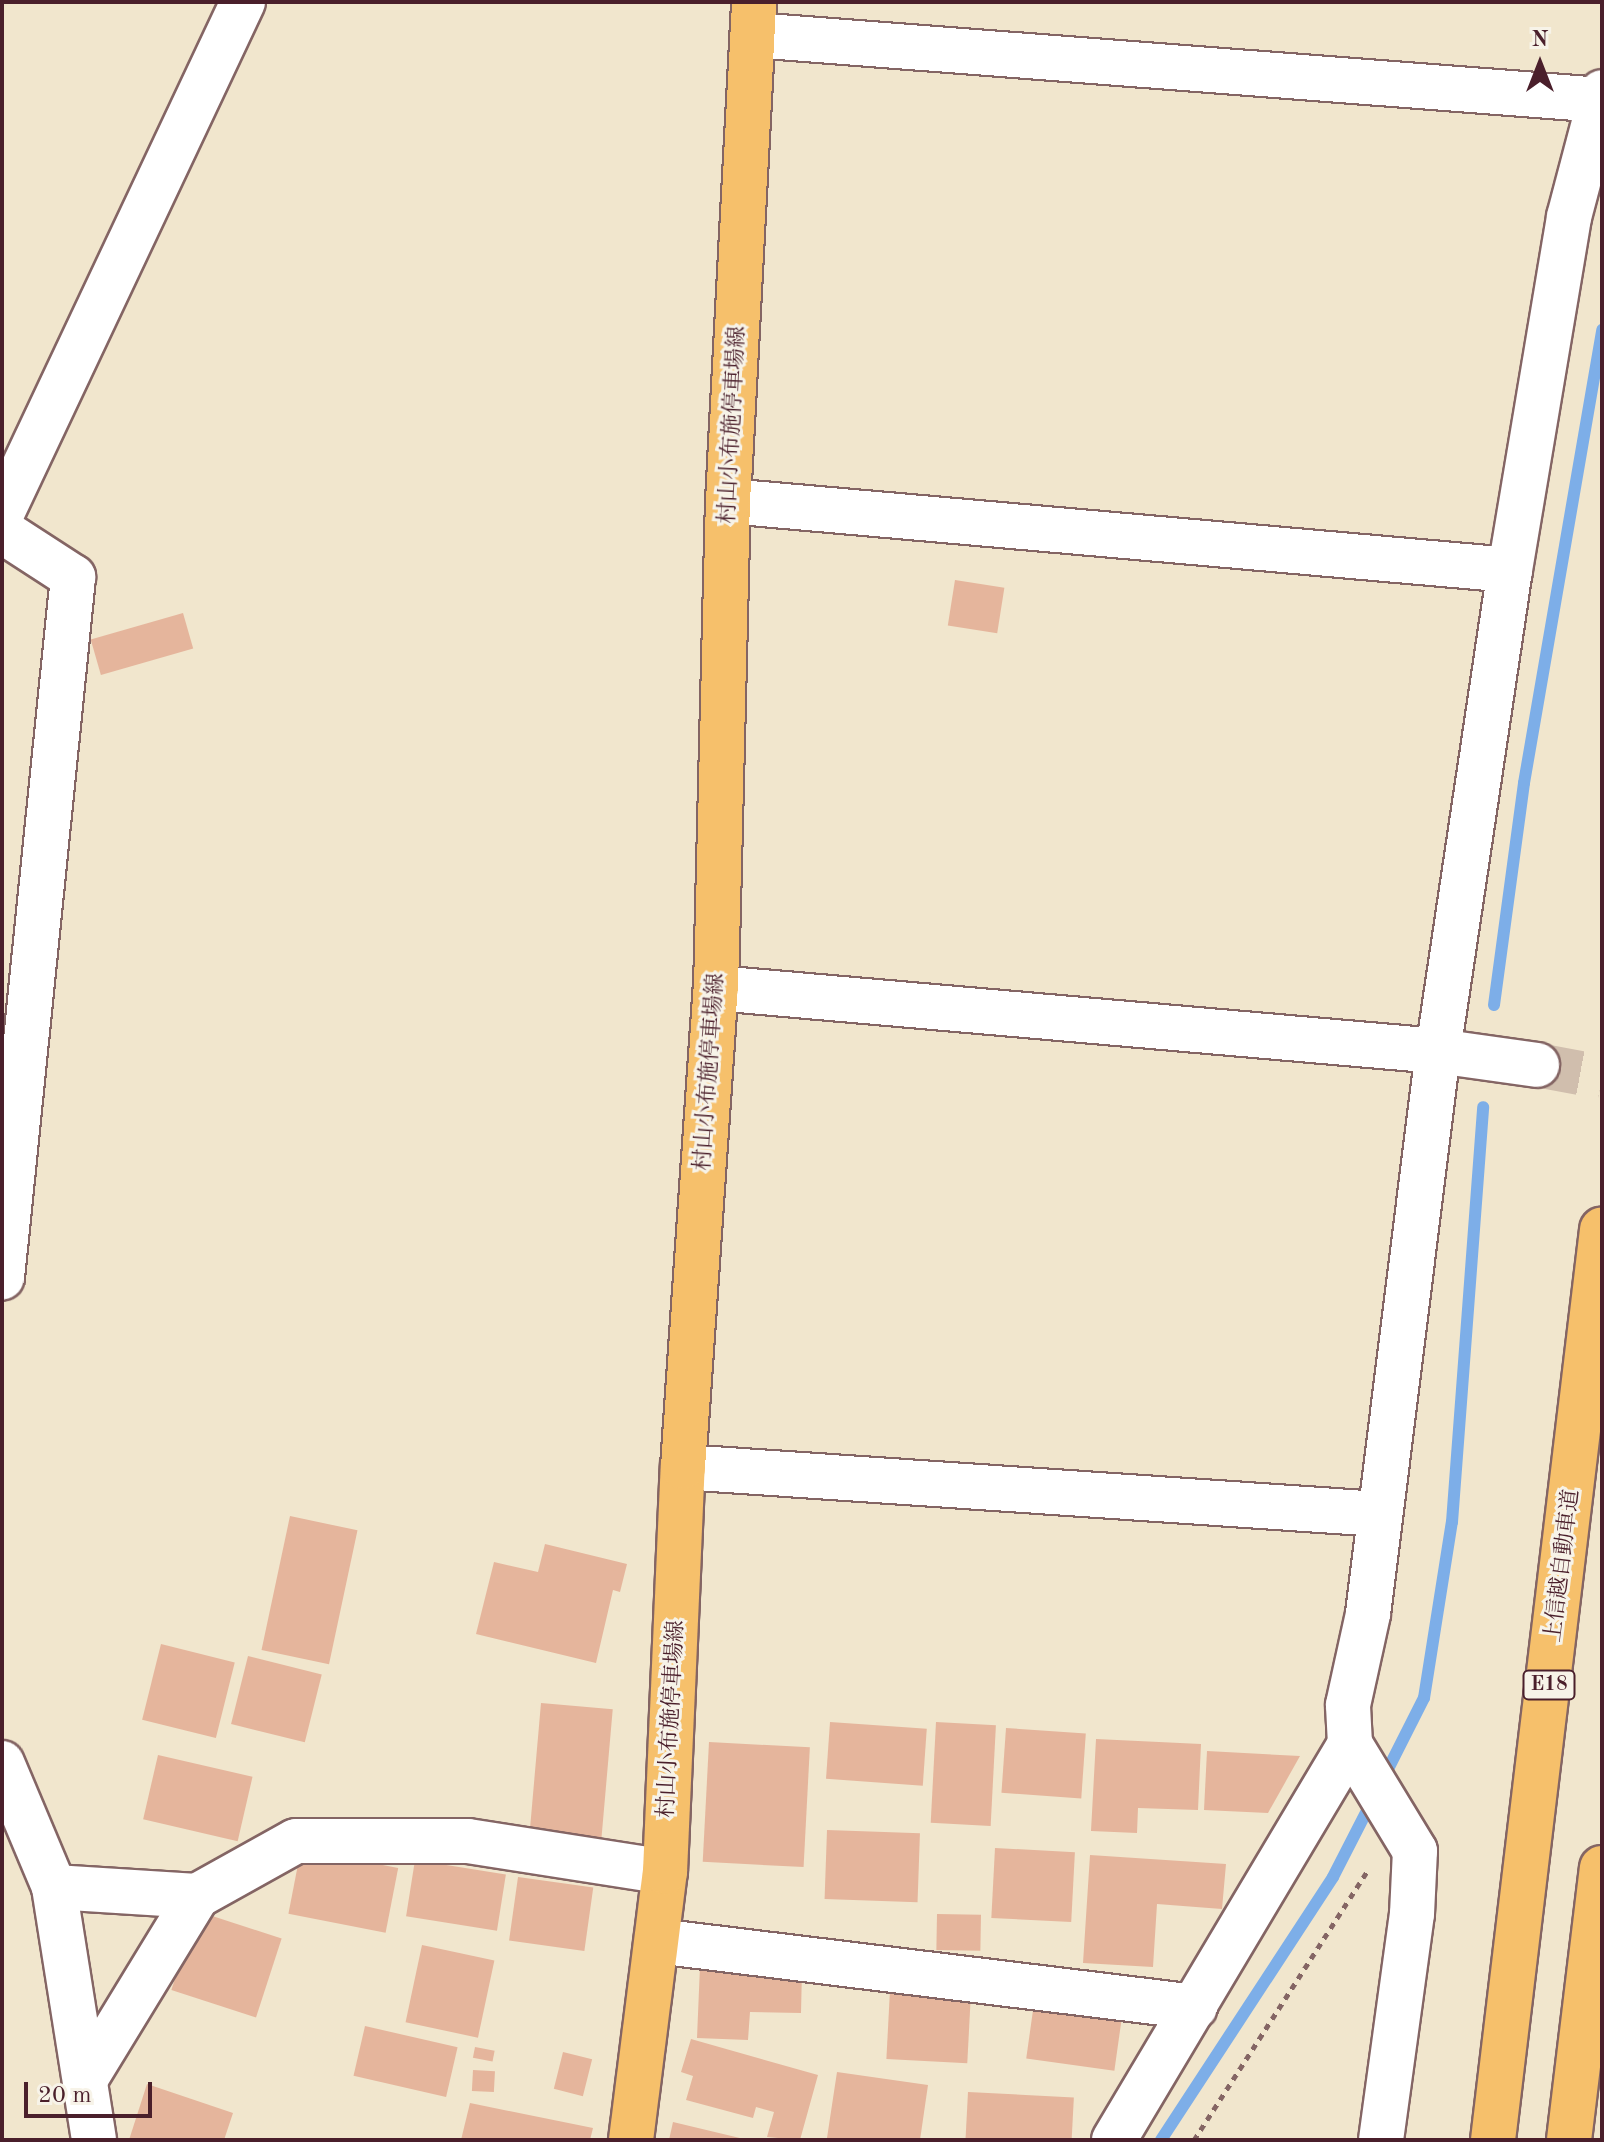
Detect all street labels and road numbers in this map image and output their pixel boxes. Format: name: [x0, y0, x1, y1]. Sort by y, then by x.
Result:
street label: 村山小布施停車場線: [715, 325, 751, 525]
street label: 村山小布施停車場線: [690, 972, 730, 1172]
street label: 上信越自動車道: [1541, 1488, 1585, 1644]
street label: 村山小布施停車場線: [654, 1619, 690, 1819]
road number: E18: [1521, 1669, 1577, 1701]

